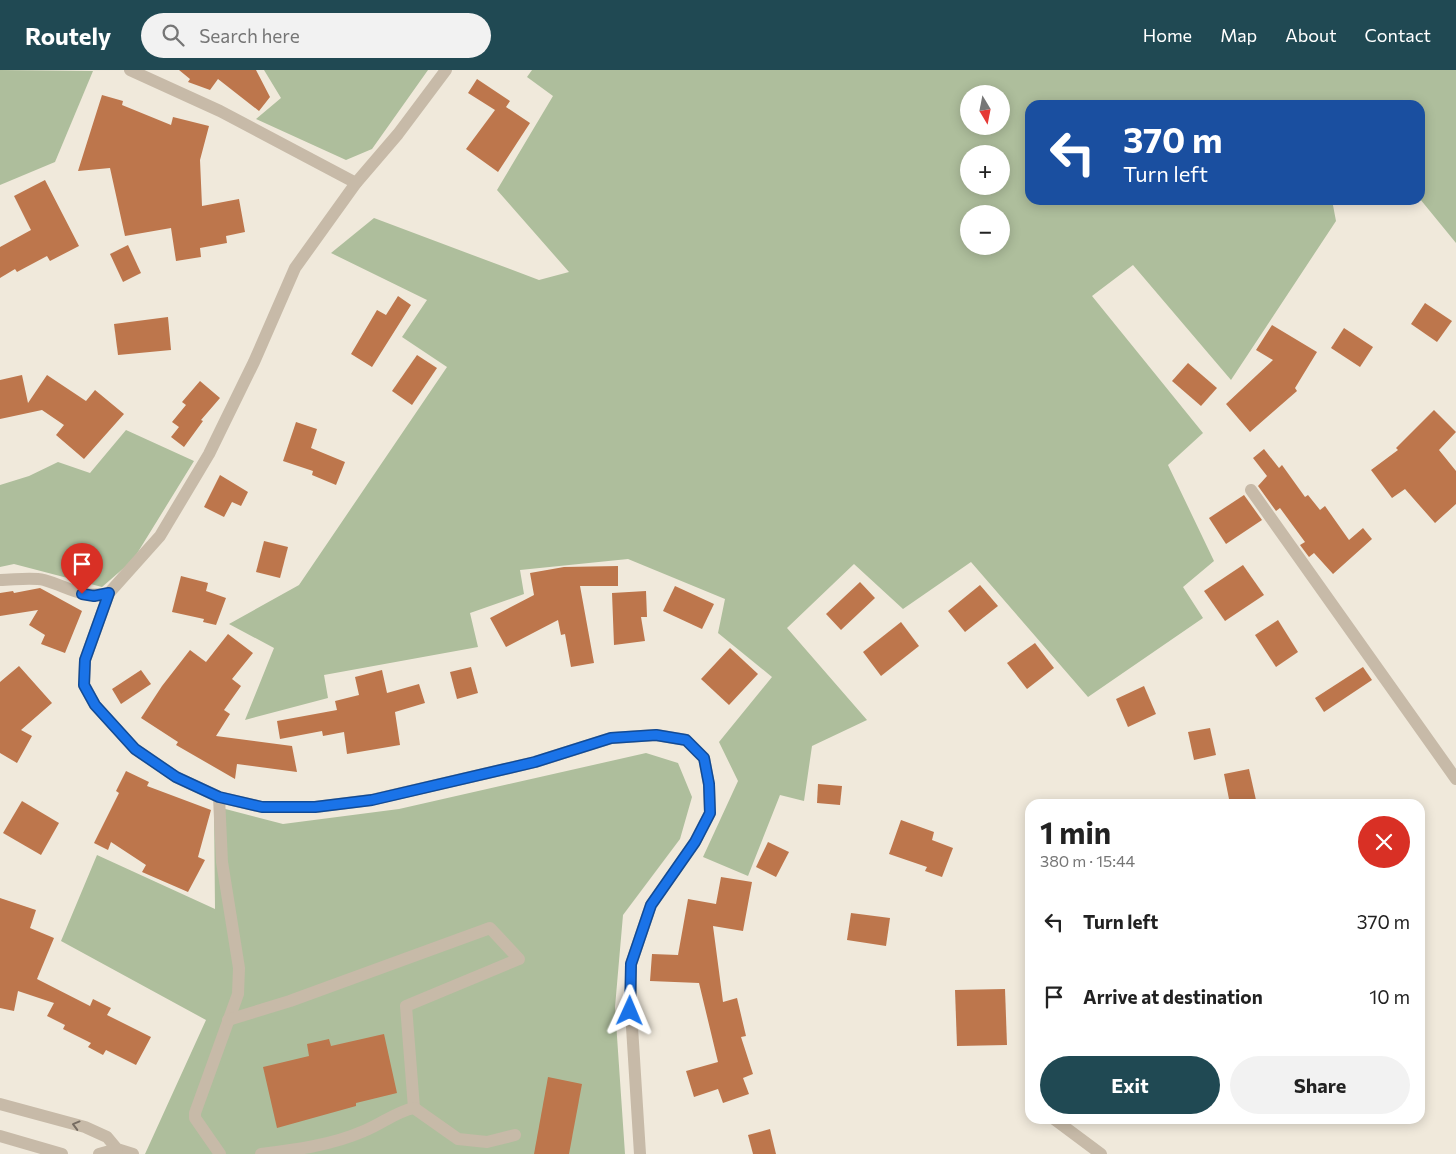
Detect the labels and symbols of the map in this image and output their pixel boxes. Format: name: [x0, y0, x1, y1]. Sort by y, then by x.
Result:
north arrow: [960, 85, 1010, 135]
pin: [61, 543, 103, 594]
position arrow: [603, 984, 655, 1036]
one-way arrow: [72, 1120, 80, 1130]

